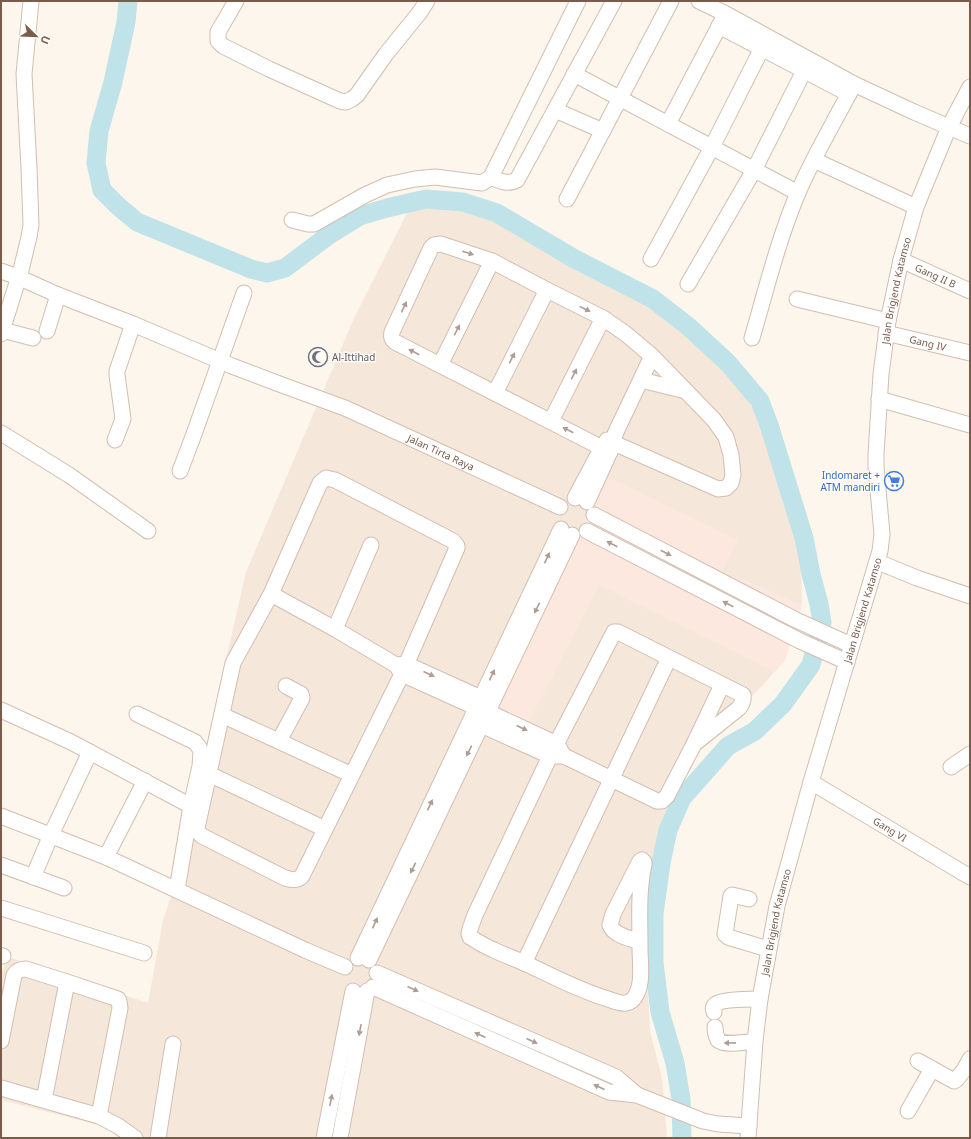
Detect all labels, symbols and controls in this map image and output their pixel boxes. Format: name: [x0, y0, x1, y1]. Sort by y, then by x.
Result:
north arrow: [16, 16, 56, 56]
text: U: [37, 33, 54, 47]
street label: Jalan Brigjend Katamso: [878, 235, 914, 346]
one-way arrow: [462, 250, 474, 256]
street label: Gang II B: [913, 260, 958, 291]
one-way arrow: [401, 301, 407, 313]
one-way arrow: [579, 306, 590, 312]
one-way arrow: [454, 325, 461, 336]
street label: Gang IV: [908, 332, 948, 354]
mosque icon: Al-Ittihad: [307, 346, 329, 368]
one-way arrow: [409, 349, 420, 355]
place label: Al-Ittihad: [332, 350, 375, 364]
one-way arrow: [509, 352, 515, 364]
one-way arrow: [571, 368, 577, 380]
one-way arrow: [562, 427, 574, 433]
street label: Jalan Tirta Raya: [404, 430, 477, 474]
place label: Indomaret + ATM mandiri: [821, 468, 880, 494]
supermarket icon: Indomaret + ATM mandiri: [883, 470, 905, 492]
one-way arrow: [606, 541, 618, 547]
one-way arrow: [660, 550, 672, 556]
one-way arrow: [544, 552, 550, 563]
street label: Jalan Brigjend Katamso: [840, 556, 885, 665]
one-way arrow: [722, 601, 733, 607]
one-way arrow: [534, 603, 540, 614]
one-way arrow: [489, 670, 495, 681]
one-way arrow: [423, 671, 435, 677]
one-way arrow: [517, 725, 528, 731]
one-way arrow: [466, 745, 472, 756]
one-way arrow: [427, 800, 433, 811]
street label: Gang VI: [870, 814, 910, 845]
one-way arrow: [410, 862, 416, 874]
street label: Jalan Brigjend Katamso: [757, 867, 794, 978]
one-way arrow: [372, 917, 378, 929]
one-way arrow: [407, 986, 419, 992]
one-way arrow: [357, 1024, 363, 1036]
one-way arrow: [475, 1032, 486, 1038]
one-way arrow: [527, 1038, 538, 1044]
one-way arrow: [723, 1040, 736, 1046]
one-way arrow: [593, 1084, 605, 1091]
one-way arrow: [329, 1094, 335, 1106]

